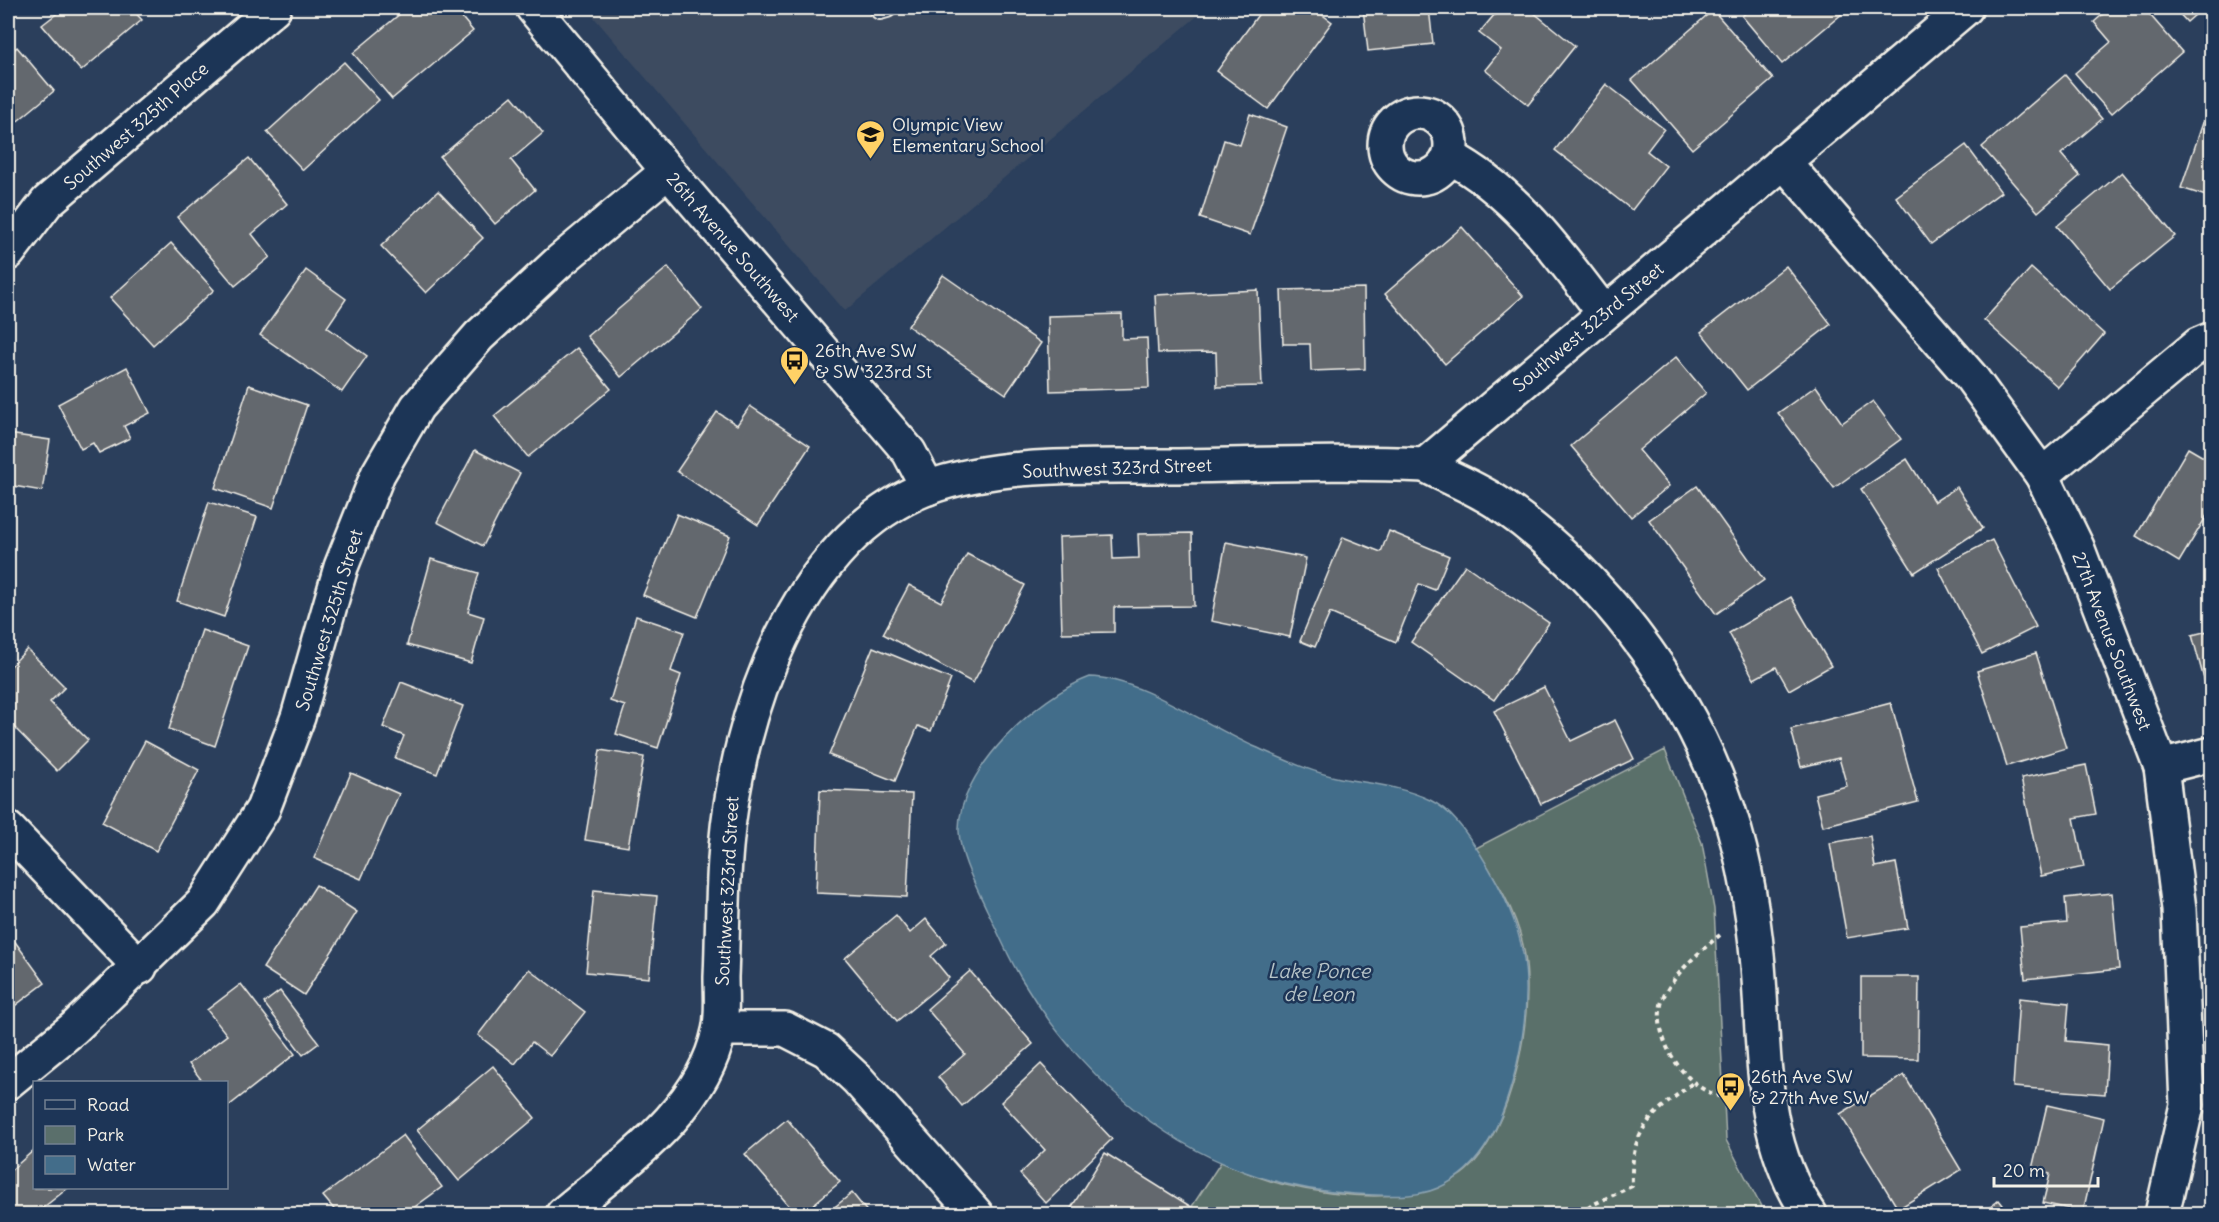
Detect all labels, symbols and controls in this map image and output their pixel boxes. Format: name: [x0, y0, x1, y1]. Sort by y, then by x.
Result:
street label: Southwest 325th Place: [59, 57, 213, 195]
place label: Olympic View Elementary School: [892, 113, 1044, 157]
school or university icon: Olympic View Elementary School: [855, 118, 887, 160]
street label: 26th Avenue Southwest: [662, 167, 804, 327]
street label: Southwest 323rd Street: [1508, 257, 1668, 397]
place label: 26th Ave SW & SW 323rd St: [815, 339, 932, 383]
bus stop icon: 26th Ave SW & SW 323rd St: [778, 344, 810, 386]
street label: Southwest 323rd Street: [1022, 453, 1212, 483]
street label: Southwest 325th Street: [290, 526, 368, 714]
street label: 27th Avenue Southwest: [2067, 549, 2157, 733]
street label: Southwest 323rd Street: [711, 796, 743, 986]
water label: Lake Ponce de Leon: [1268, 958, 1372, 1006]
place label: 26th Ave SW & 27th Ave SW: [1751, 1065, 1869, 1109]
bus stop icon: 26th Ave SW & 27th Ave SW: [1714, 1070, 1746, 1112]
legend: [33, 1081, 228, 1189]
text: Road: [87, 1093, 130, 1116]
text: Park: [87, 1123, 124, 1146]
scale bar: [1994, 1150, 2098, 1188]
text: Water: [87, 1153, 137, 1176]
text: 20 m: [2003, 1159, 2045, 1182]

